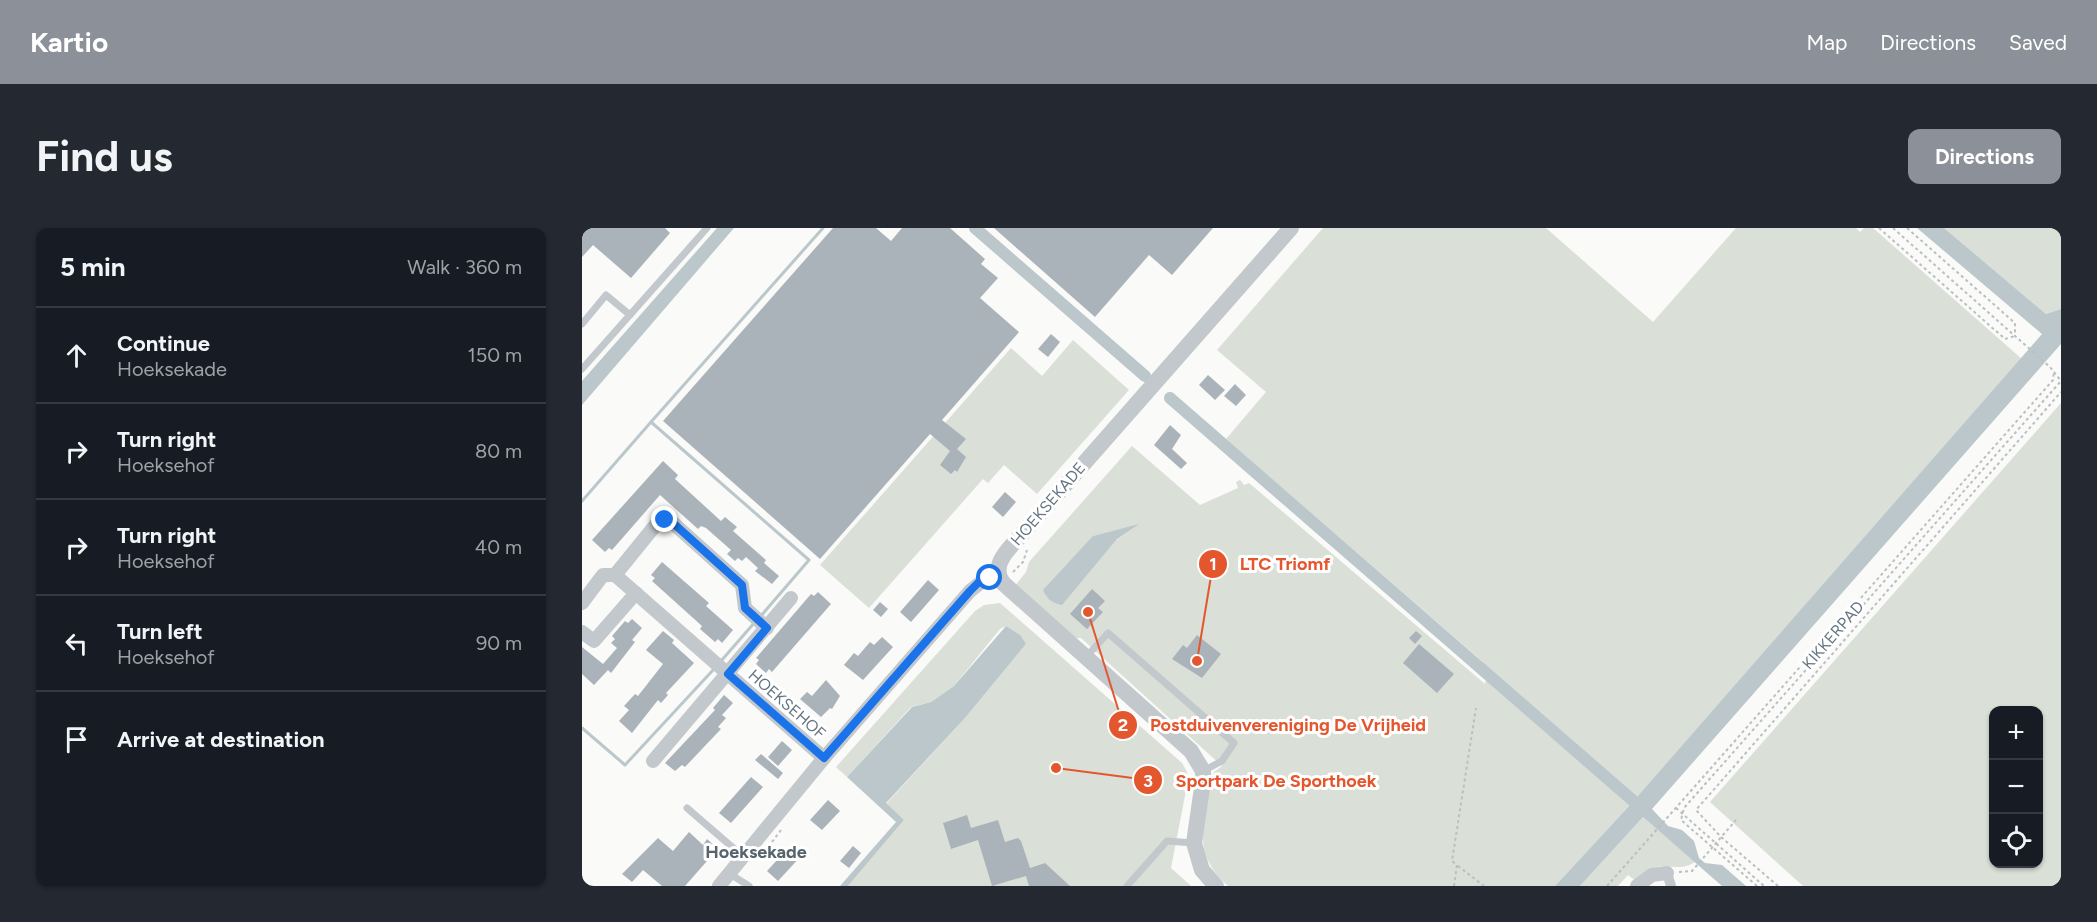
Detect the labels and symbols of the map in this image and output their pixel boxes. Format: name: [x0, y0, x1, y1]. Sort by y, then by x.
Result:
street label: HOEKSEKADE: [1007, 459, 1089, 549]
route end: [651, 506, 677, 532]
callout: LTC Triomf: [1198, 546, 1342, 582]
text: 1: [1209, 553, 1217, 575]
text: LTC Triomf: [1240, 553, 1331, 575]
route start: [976, 564, 1002, 590]
street label: KIKKERPAD: [1798, 597, 1868, 673]
street label: HOEKSEHOF: [745, 665, 830, 743]
callout: Postduivenvereniging De Vrijheid: [1108, 707, 1438, 743]
text: 2: [1118, 714, 1128, 736]
text: Postduivenvereniging De Vrijheid: [1150, 714, 1426, 736]
callout: Sportpark De Sporthoek: [1133, 762, 1388, 798]
text: 3: [1143, 770, 1153, 792]
text: Sportpark De Sporthoek: [1176, 770, 1377, 792]
district label: Hoeksekade: [705, 841, 807, 863]

